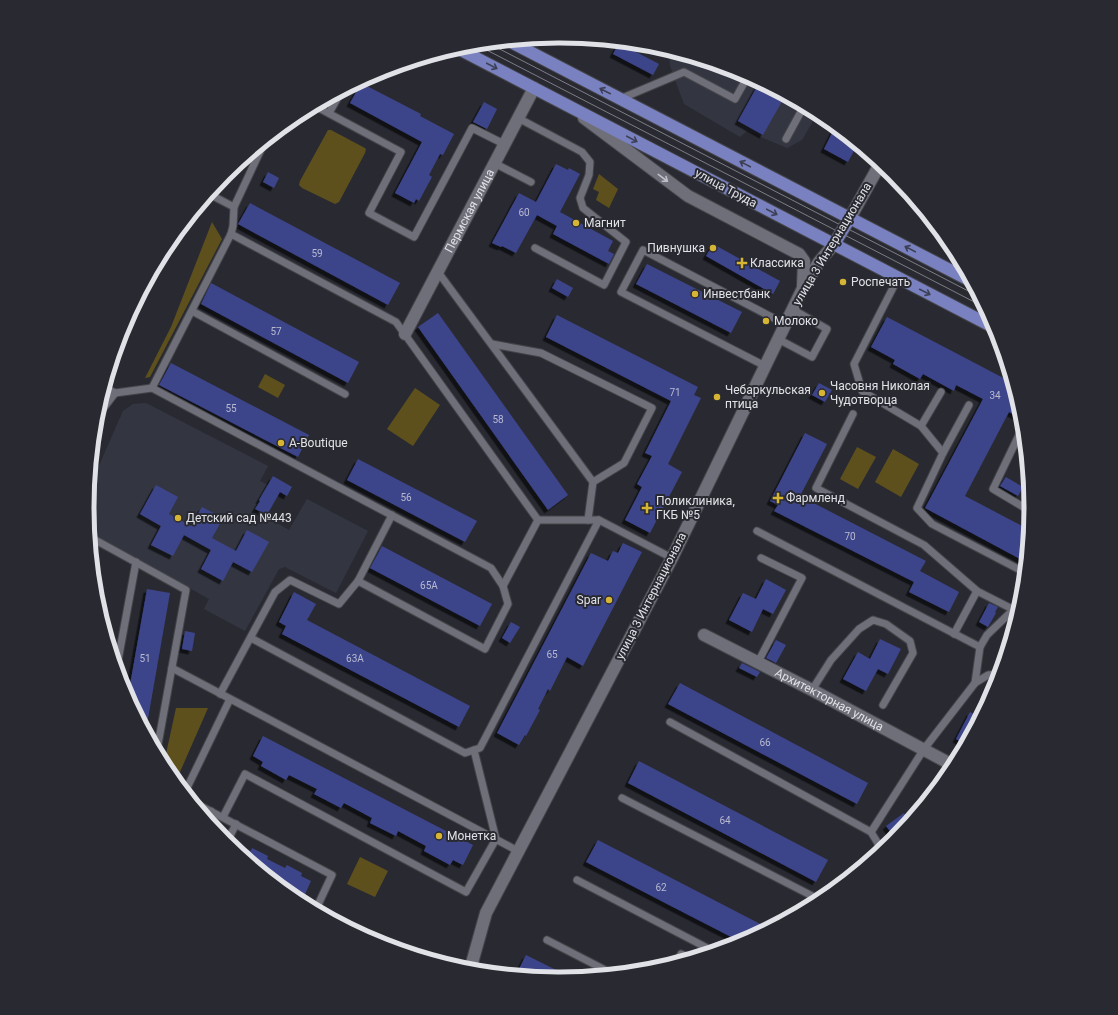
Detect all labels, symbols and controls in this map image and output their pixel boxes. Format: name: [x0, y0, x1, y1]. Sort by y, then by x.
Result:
one-way arrow: [486, 63, 498, 70]
one-way arrow: [599, 87, 611, 94]
one-way arrow: [626, 136, 638, 143]
one-way arrow: [739, 160, 751, 167]
street label: улица Труда: [693, 166, 759, 210]
street label: Пермская улица: [442, 167, 497, 255]
one-way arrow: [658, 173, 669, 182]
street label: улица 3 Интернационала: [790, 180, 874, 308]
house number: 60: [518, 207, 530, 218]
one-way arrow: [766, 209, 778, 216]
place label: Магнит: [584, 216, 626, 230]
marker: Магнит: [571, 218, 581, 228]
place label: Пивнушка: [647, 241, 705, 255]
marker: Пивнушка: [708, 243, 718, 253]
one-way arrow: [904, 245, 916, 252]
house number: 59: [311, 248, 323, 259]
place label: Классика: [750, 256, 804, 270]
marker: Классика: [737, 258, 747, 268]
place label: Роспечать: [851, 275, 910, 289]
marker: Роспечать: [838, 277, 848, 287]
place label: Инвестбанк: [703, 287, 771, 301]
one-way arrow: [919, 288, 931, 296]
marker: Инвестбанк: [690, 289, 700, 299]
place label: Молоко: [774, 314, 818, 328]
marker: Молоко: [761, 316, 771, 326]
house number: 57: [270, 326, 282, 337]
place label: Часовня Николая Чудотворца: [830, 379, 930, 407]
place label: Чебаркульская птица: [725, 383, 811, 411]
house number: 71: [669, 387, 681, 398]
marker: Часовня Николая Чудотворца: [817, 388, 827, 398]
house number: 34: [989, 390, 1001, 401]
marker: Чебаркульская птица: [712, 392, 722, 402]
house number: 55: [225, 403, 237, 414]
house number: 58: [492, 414, 504, 425]
place label: A-Boutique: [289, 436, 348, 450]
marker: A-Boutique: [276, 438, 286, 448]
place label: Фармленд: [786, 491, 845, 505]
house number: 56: [400, 492, 412, 503]
marker: Фармленд: [773, 493, 783, 503]
place label: Поликлиника, ГКБ №5: [656, 494, 735, 522]
marker: Поликлиника, ГКБ №5: [641, 502, 653, 514]
place label: Детский сад №443: [186, 511, 292, 525]
marker: Детский сад №443: [173, 513, 183, 523]
street label: улица 3 Интернационала: [613, 530, 689, 662]
house number: 70: [844, 531, 856, 542]
house number: 65А: [420, 580, 438, 591]
place label: Spar: [577, 593, 601, 607]
marker: Spar: [604, 595, 614, 605]
house number: 65: [546, 649, 558, 660]
house number: 51: [139, 653, 151, 664]
house number: 63А: [346, 653, 364, 664]
street label: Архитекторная улица: [773, 665, 886, 734]
house number: 66: [759, 737, 771, 748]
house number: 64: [719, 815, 731, 826]
place label: Монетка: [447, 829, 496, 843]
marker: Монетка: [434, 831, 444, 841]
house number: 62: [655, 882, 667, 893]

